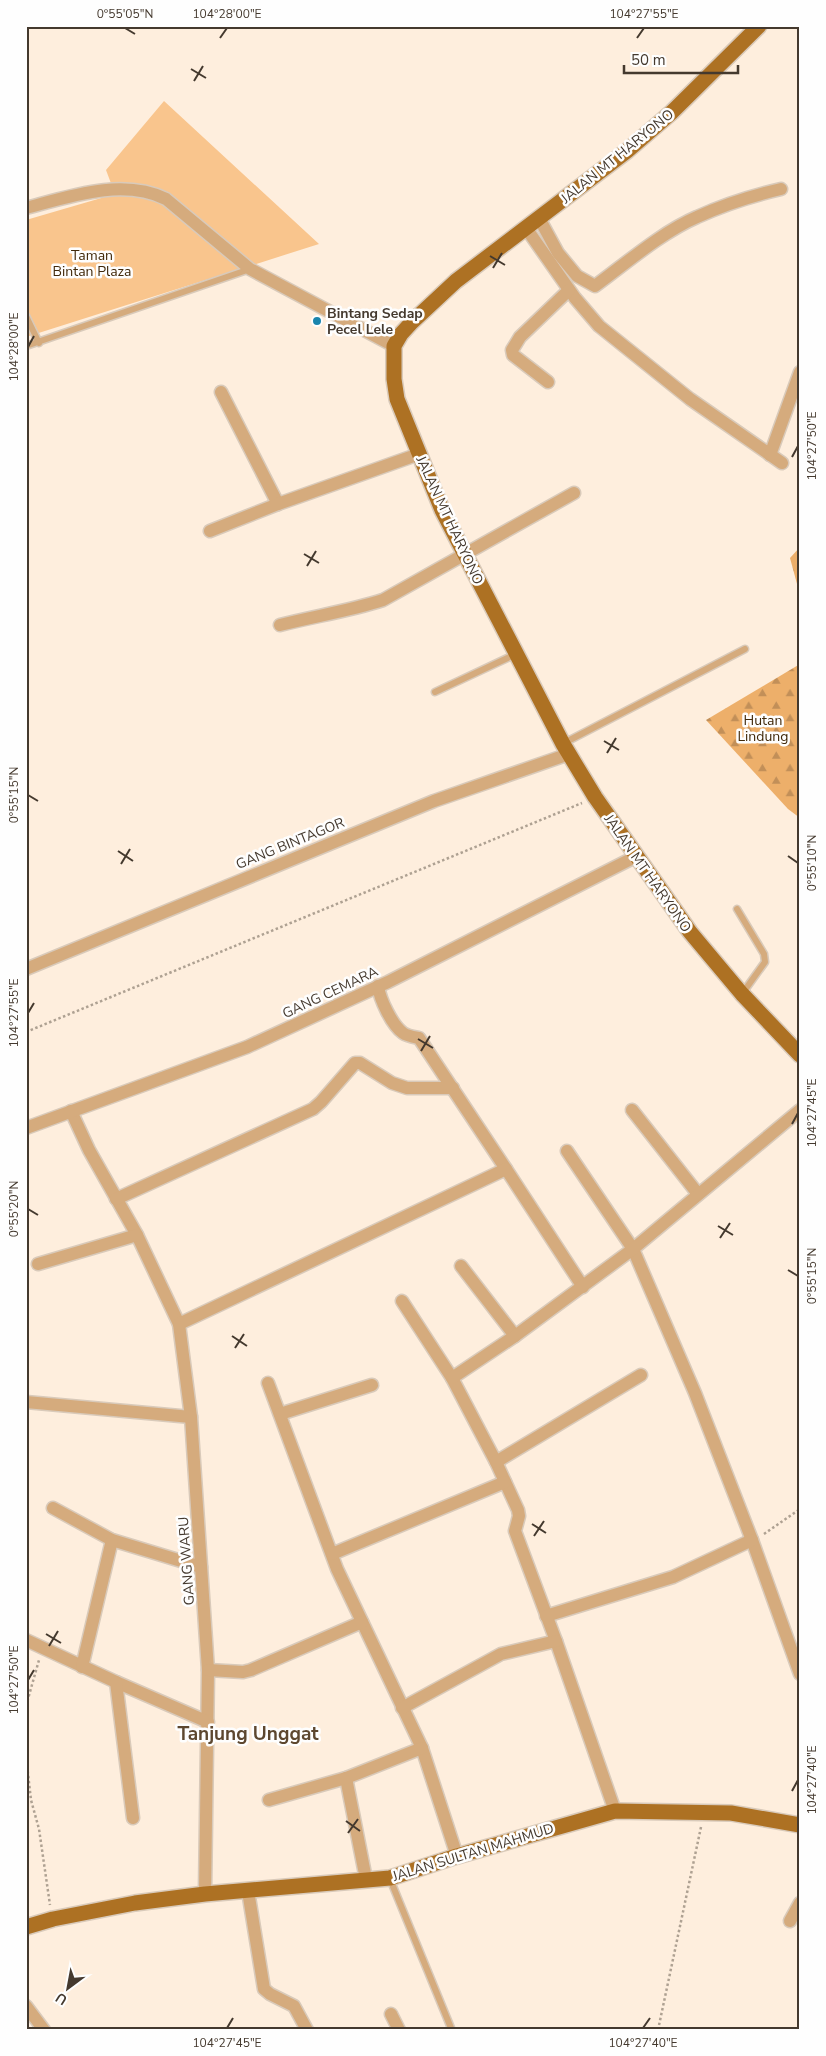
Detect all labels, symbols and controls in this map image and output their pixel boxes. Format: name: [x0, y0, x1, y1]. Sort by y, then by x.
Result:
text: 0°55'05"N: [97, 6, 153, 22]
text: 104°28'00"E: [192, 6, 262, 22]
text: 104°27'55"E: [609, 6, 679, 22]
scale bar: [624, 42, 737, 74]
text: 50 m: [631, 50, 666, 70]
street label: JALAN MT HARYONO: [556, 105, 678, 208]
park label: Taman Bintan Plaza: [53, 246, 131, 281]
place label: Bintang Sedap Pecel Lele: [327, 304, 423, 339]
text: 104°28'00"E: [6, 312, 22, 382]
marker: Bintang Sedap Pecel Lele: [311, 315, 323, 327]
text: 104°27'50"E: [804, 411, 820, 481]
street label: JALAN MT HARYONO: [411, 452, 488, 588]
park label: Hutan Lindung: [738, 711, 788, 746]
text: 0°55'15"N: [6, 767, 22, 823]
street label: JALAN MT HARYONO: [599, 810, 696, 936]
street label: GANG BINTAGOR: [233, 813, 347, 874]
text: 0°55'10"N: [804, 835, 820, 891]
street label: GANG CEMARA: [279, 962, 381, 1023]
text: 104°27'55"E: [6, 978, 22, 1048]
text: 104°27'45"E: [804, 1078, 820, 1148]
text: 0°55'20"N: [6, 1181, 22, 1237]
text: 0°55'15"N: [804, 1248, 820, 1304]
street label: GANG WARU: [174, 1516, 199, 1606]
text: 104°27'50"E: [6, 1645, 22, 1715]
district label: Tanjung Unggat: [177, 1721, 319, 1747]
text: 104°27'40"E: [804, 1745, 820, 1815]
street label: JALAN SULTAN MAHMUD: [389, 1819, 556, 1886]
north arrow: [42, 1964, 92, 2014]
text: U: [52, 1988, 71, 2009]
text: 104°27'45"E: [192, 2035, 262, 2051]
text: 104°27'40"E: [608, 2035, 678, 2051]

